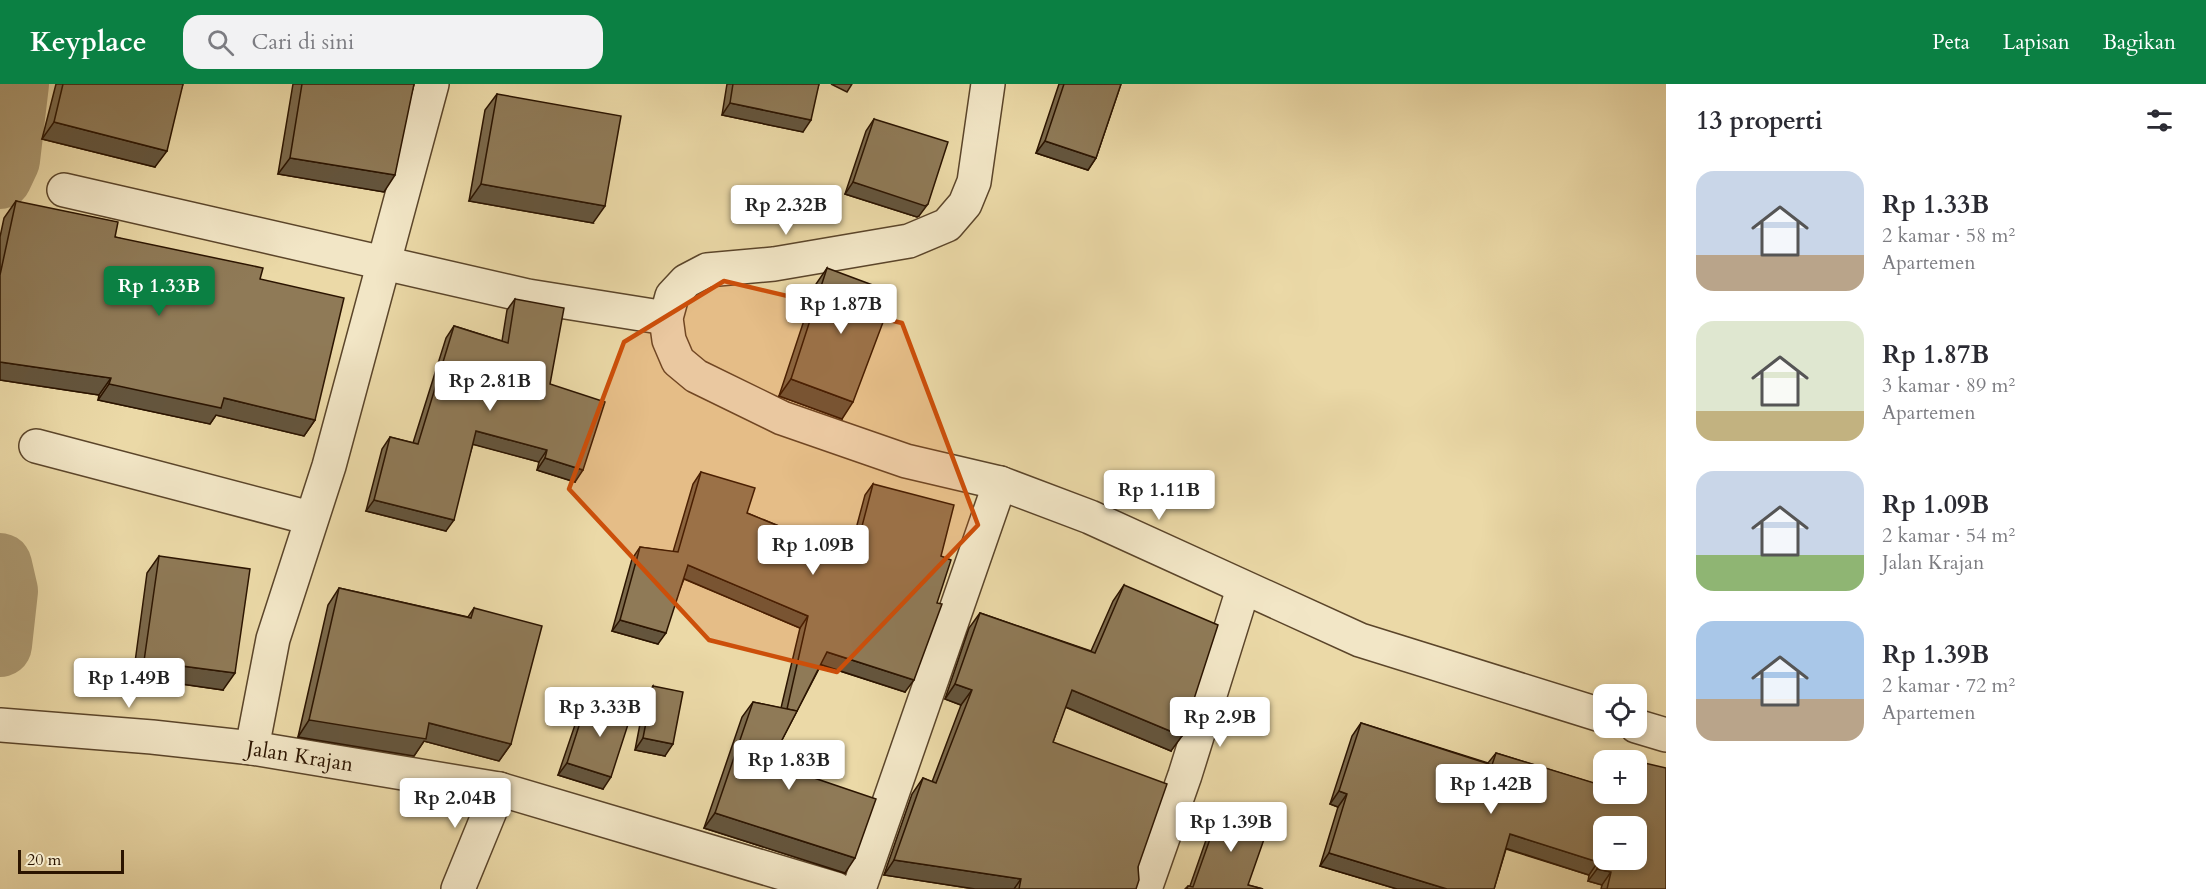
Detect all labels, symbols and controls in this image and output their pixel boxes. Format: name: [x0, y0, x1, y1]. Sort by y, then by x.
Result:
search box: [183, 15, 603, 69]
text: Keyplace: [30, 23, 147, 61]
icon: search: [204, 26, 237, 59]
text: Cari di sini: [252, 27, 354, 57]
text: Peta: [1932, 28, 1970, 57]
text: Lapisan: [2003, 28, 2070, 57]
text: Bagikan: [2103, 28, 2176, 57]
text: 13 properti: [1696, 103, 1823, 138]
icon: filters: [2143, 104, 2176, 137]
pin: Rp 2.32B: [724, 185, 848, 236]
text: Rp 1.33B: [1882, 187, 1989, 222]
text: Rp 2.32B: [745, 191, 827, 218]
icon: home: [1744, 195, 1816, 267]
text: 2 kamar · 58 m²: [1882, 222, 2015, 249]
text: Apartemen: [1882, 249, 1976, 276]
pin: Rp 1.33B: [97, 266, 221, 317]
text: Rp 1.33B: [118, 272, 200, 299]
pin: Rp 1.87B: [779, 284, 903, 335]
text: Rp 1.87B: [800, 290, 882, 317]
text: Rp 1.87B: [1882, 337, 1989, 372]
icon: home: [1744, 345, 1816, 417]
pin: Rp 2.81B: [428, 361, 552, 412]
text: Rp 2.81B: [449, 367, 531, 394]
text: 3 kamar · 89 m²: [1882, 372, 2015, 399]
text: Apartemen: [1882, 399, 1976, 426]
pin: Rp 1.11B: [1097, 470, 1221, 521]
text: Rp 1.11B: [1118, 476, 1200, 503]
text: Rp 1.09B: [1882, 487, 1989, 522]
icon: home: [1744, 495, 1816, 567]
text: 2 kamar · 54 m²: [1882, 522, 2015, 549]
pin: Rp 1.09B: [751, 525, 875, 576]
text: Rp 1.09B: [772, 531, 854, 558]
text: Jalan Krajan: [1882, 549, 1984, 576]
text: Rp 1.39B: [1882, 637, 1989, 672]
icon: home: [1744, 645, 1816, 717]
pin: Rp 1.49B: [67, 658, 191, 709]
text: Rp 1.49B: [88, 664, 170, 691]
text: 2 kamar · 72 m²: [1882, 672, 2015, 699]
map controls: [1593, 684, 1647, 870]
button: locate: [1593, 684, 1647, 738]
pin: Rp 3.33B: [538, 687, 662, 738]
text: Rp 3.33B: [559, 693, 641, 720]
pin: Rp 2.9B: [1165, 697, 1275, 748]
text: Apartemen: [1882, 699, 1976, 726]
text: Rp 2.9B: [1184, 703, 1256, 730]
street label: Jalan Krajan: [242, 733, 355, 779]
pin: Rp 1.83B: [727, 740, 851, 791]
text: Rp 1.83B: [748, 746, 830, 773]
button: +: [1593, 750, 1647, 804]
pin: Rp 1.42B: [1429, 764, 1553, 815]
text: Rp 1.42B: [1450, 770, 1532, 797]
pin: Rp 2.04B: [393, 778, 517, 829]
text: Rp 2.04B: [414, 784, 496, 811]
pin: Rp 1.39B: [1169, 802, 1293, 853]
text: Rp 1.39B: [1190, 808, 1272, 835]
button: −: [1593, 816, 1647, 870]
scale bar: [18, 847, 124, 874]
text: 20 m: [27, 849, 61, 871]

